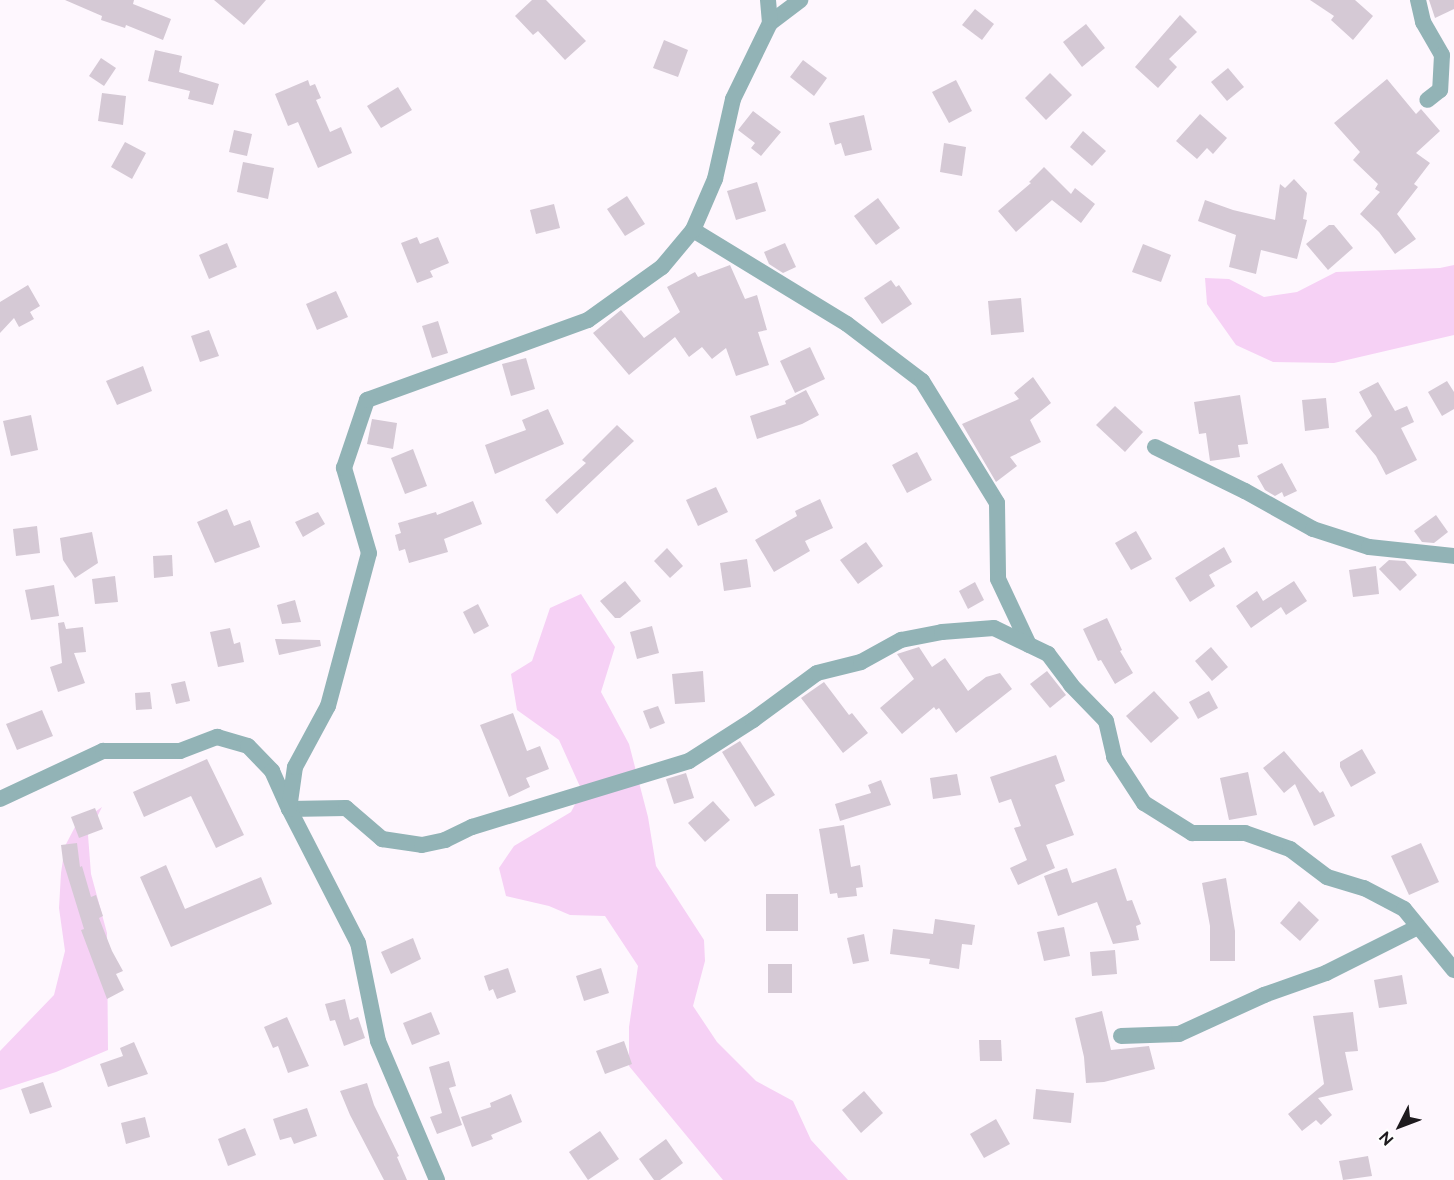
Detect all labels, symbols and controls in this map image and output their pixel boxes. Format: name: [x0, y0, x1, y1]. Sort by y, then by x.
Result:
north arrow: [1370, 1096, 1430, 1156]
text: N: [1375, 1127, 1397, 1149]

